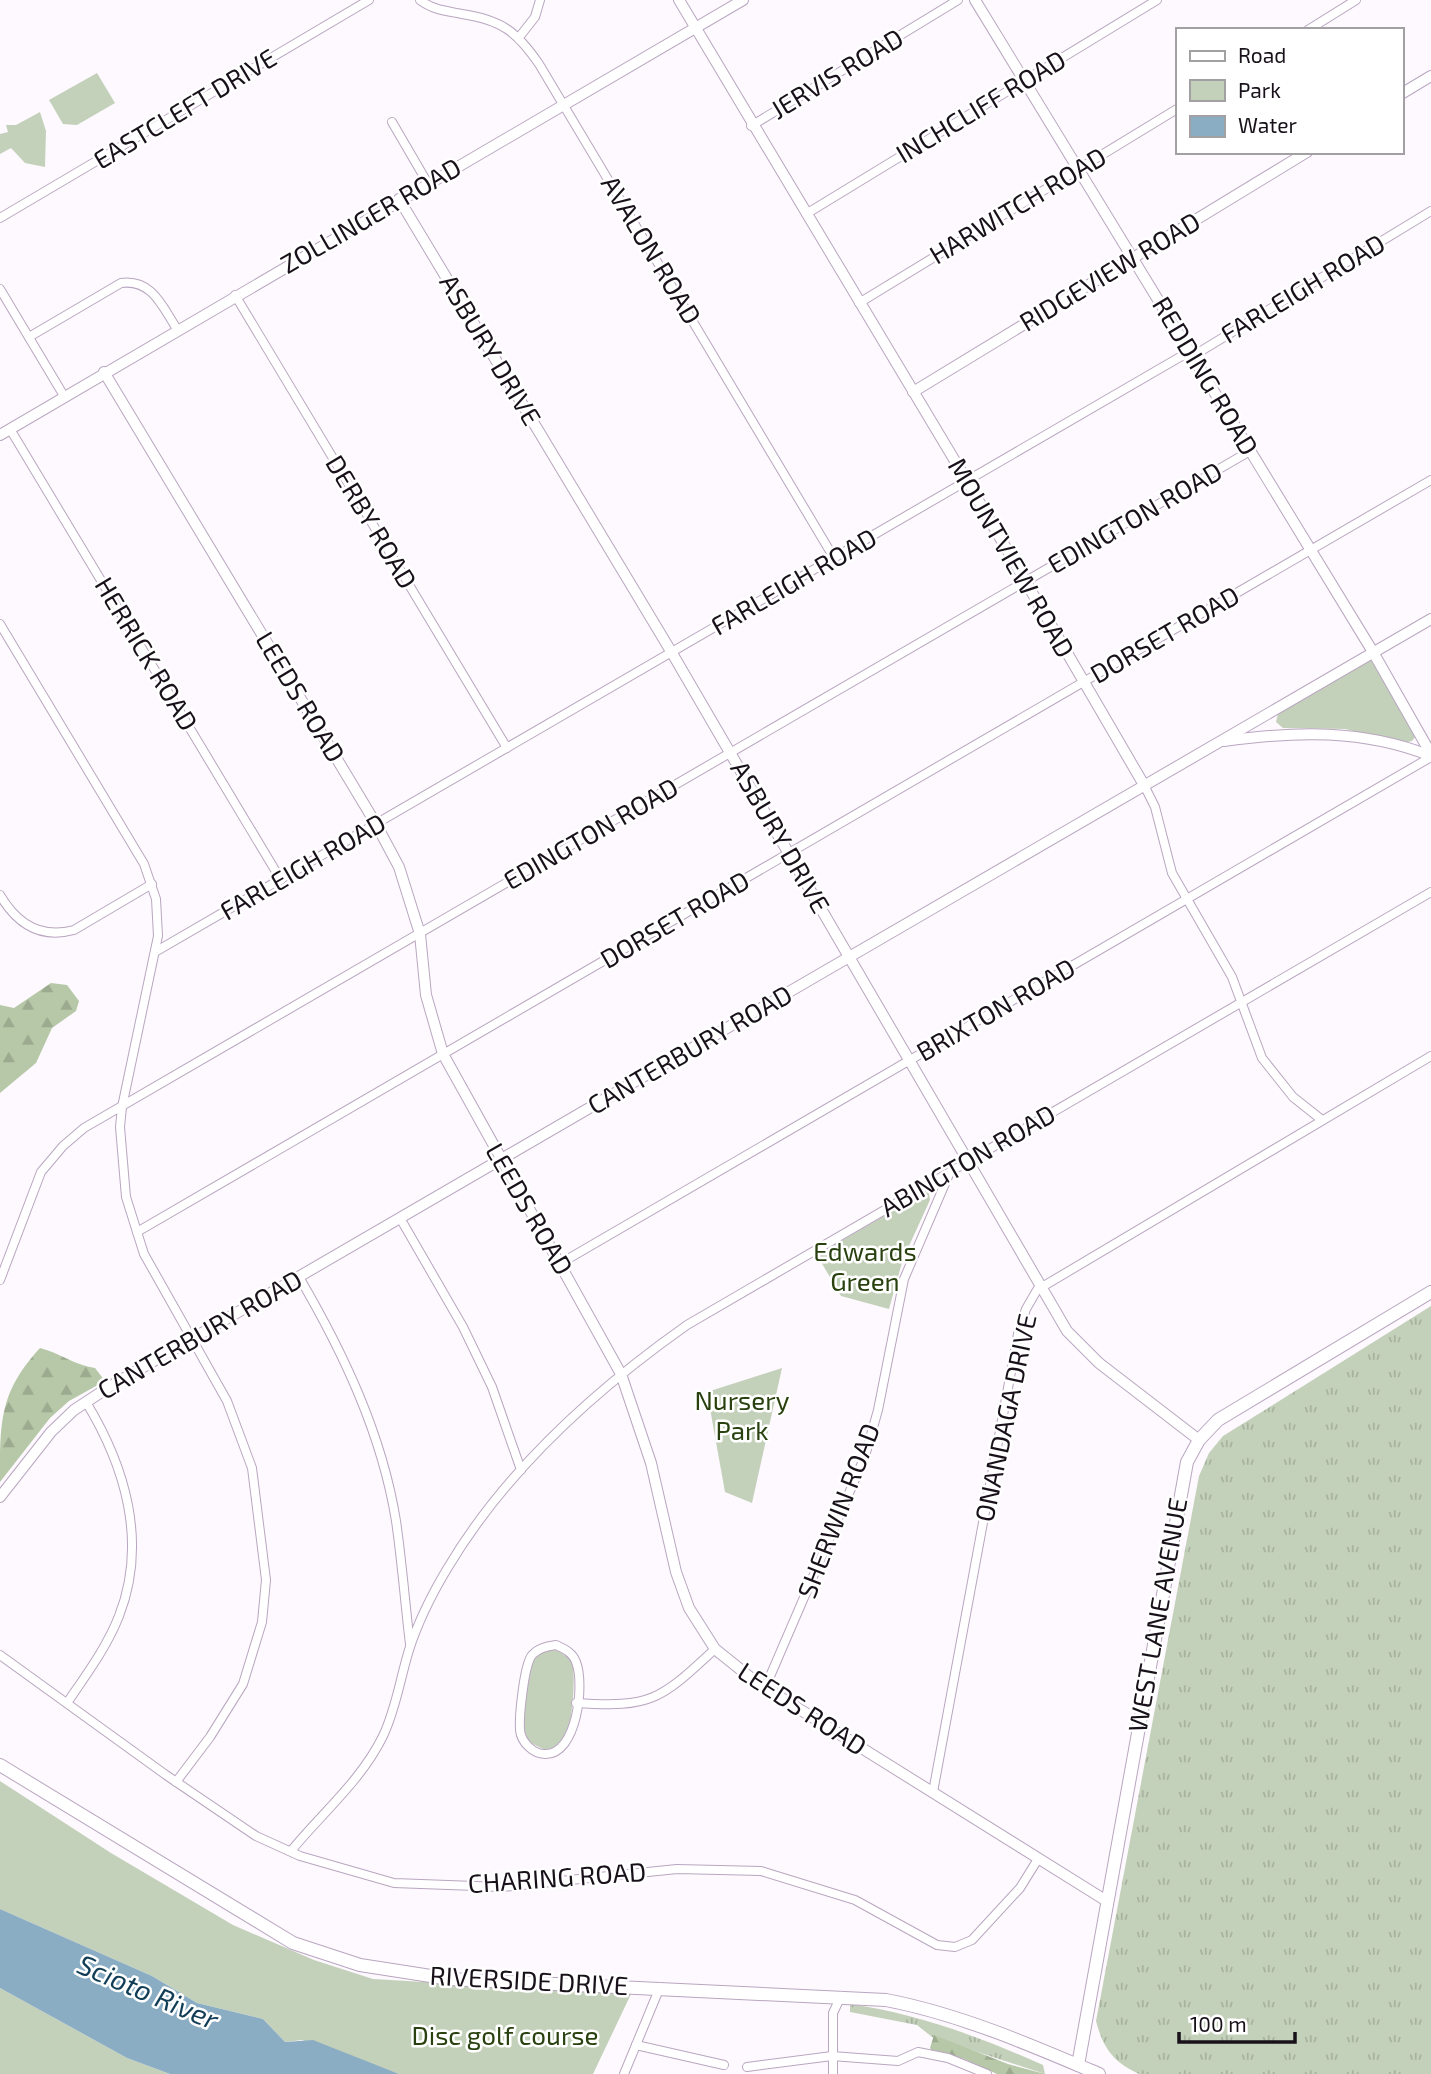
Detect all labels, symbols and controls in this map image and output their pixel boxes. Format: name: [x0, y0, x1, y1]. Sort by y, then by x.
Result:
street label: JERVIS ROAD: [764, 21, 908, 124]
legend: [1176, 28, 1403, 154]
street label: EASTCLEFT DRIVE: [87, 41, 281, 174]
text: Road: [1238, 42, 1286, 67]
street label: INCHCLIFF ROAD: [890, 43, 1071, 169]
text: Park: [1238, 77, 1281, 102]
text: Water: [1238, 112, 1297, 137]
street label: HARWITCH ROAD: [923, 140, 1111, 270]
street label: ZOLLINGER ROAD: [274, 150, 466, 279]
street label: AVALON ROAD: [596, 169, 709, 329]
street label: RIDGEVIEW ROAD: [1013, 205, 1205, 337]
street label: FARLEIGH ROAD: [1215, 227, 1390, 349]
street label: ASBURY DRIVE: [434, 268, 548, 430]
street label: REDDING ROAD: [1147, 290, 1266, 460]
street label: DERBY ROAD: [320, 449, 424, 594]
street label: MOUNTVIEW ROAD: [943, 452, 1082, 662]
street label: EDINGTON ROAD: [1042, 454, 1227, 579]
street label: FARLEIGH ROAD: [705, 521, 881, 641]
street label: HERRICK ROAD: [89, 571, 205, 736]
street label: DORSET ROAD: [1084, 579, 1244, 689]
street label: LEEDS ROAD: [250, 625, 352, 767]
street label: ASBURY DRIVE: [725, 755, 837, 918]
street label: EDINGTON ROAD: [498, 770, 683, 895]
street label: FARLEIGH ROAD: [214, 806, 390, 926]
street label: DORSET ROAD: [594, 864, 754, 974]
street label: BRIXTON ROAD: [910, 951, 1080, 1067]
street label: CANTERBURY ROAD: [581, 978, 797, 1120]
street label: ABINGTON ROAD: [874, 1097, 1060, 1222]
street label: LEEDS ROAD: [480, 1137, 580, 1280]
park label: Edwards Green: [813, 1235, 917, 1296]
street label: CANTERBURY ROAD: [91, 1263, 307, 1405]
street label: ONANDAGA DRIVE: [967, 1311, 1042, 1524]
park label: Nursery Park: [695, 1384, 790, 1445]
street label: SHERWIN ROAD: [790, 1419, 885, 1602]
street label: WEST LANE AVENUE: [1121, 1495, 1192, 1734]
street label: LEEDS ROAD: [733, 1655, 873, 1761]
street label: CHARING ROAD: [467, 1855, 647, 1898]
water label: Scioto River: [73, 1946, 225, 2036]
street label: RIVERSIDE DRIVE: [429, 1959, 629, 2000]
scale bar: [1179, 2000, 1294, 2044]
text: 100 m: [1190, 2011, 1247, 2036]
park label: Disc golf course: [411, 2019, 599, 2050]

